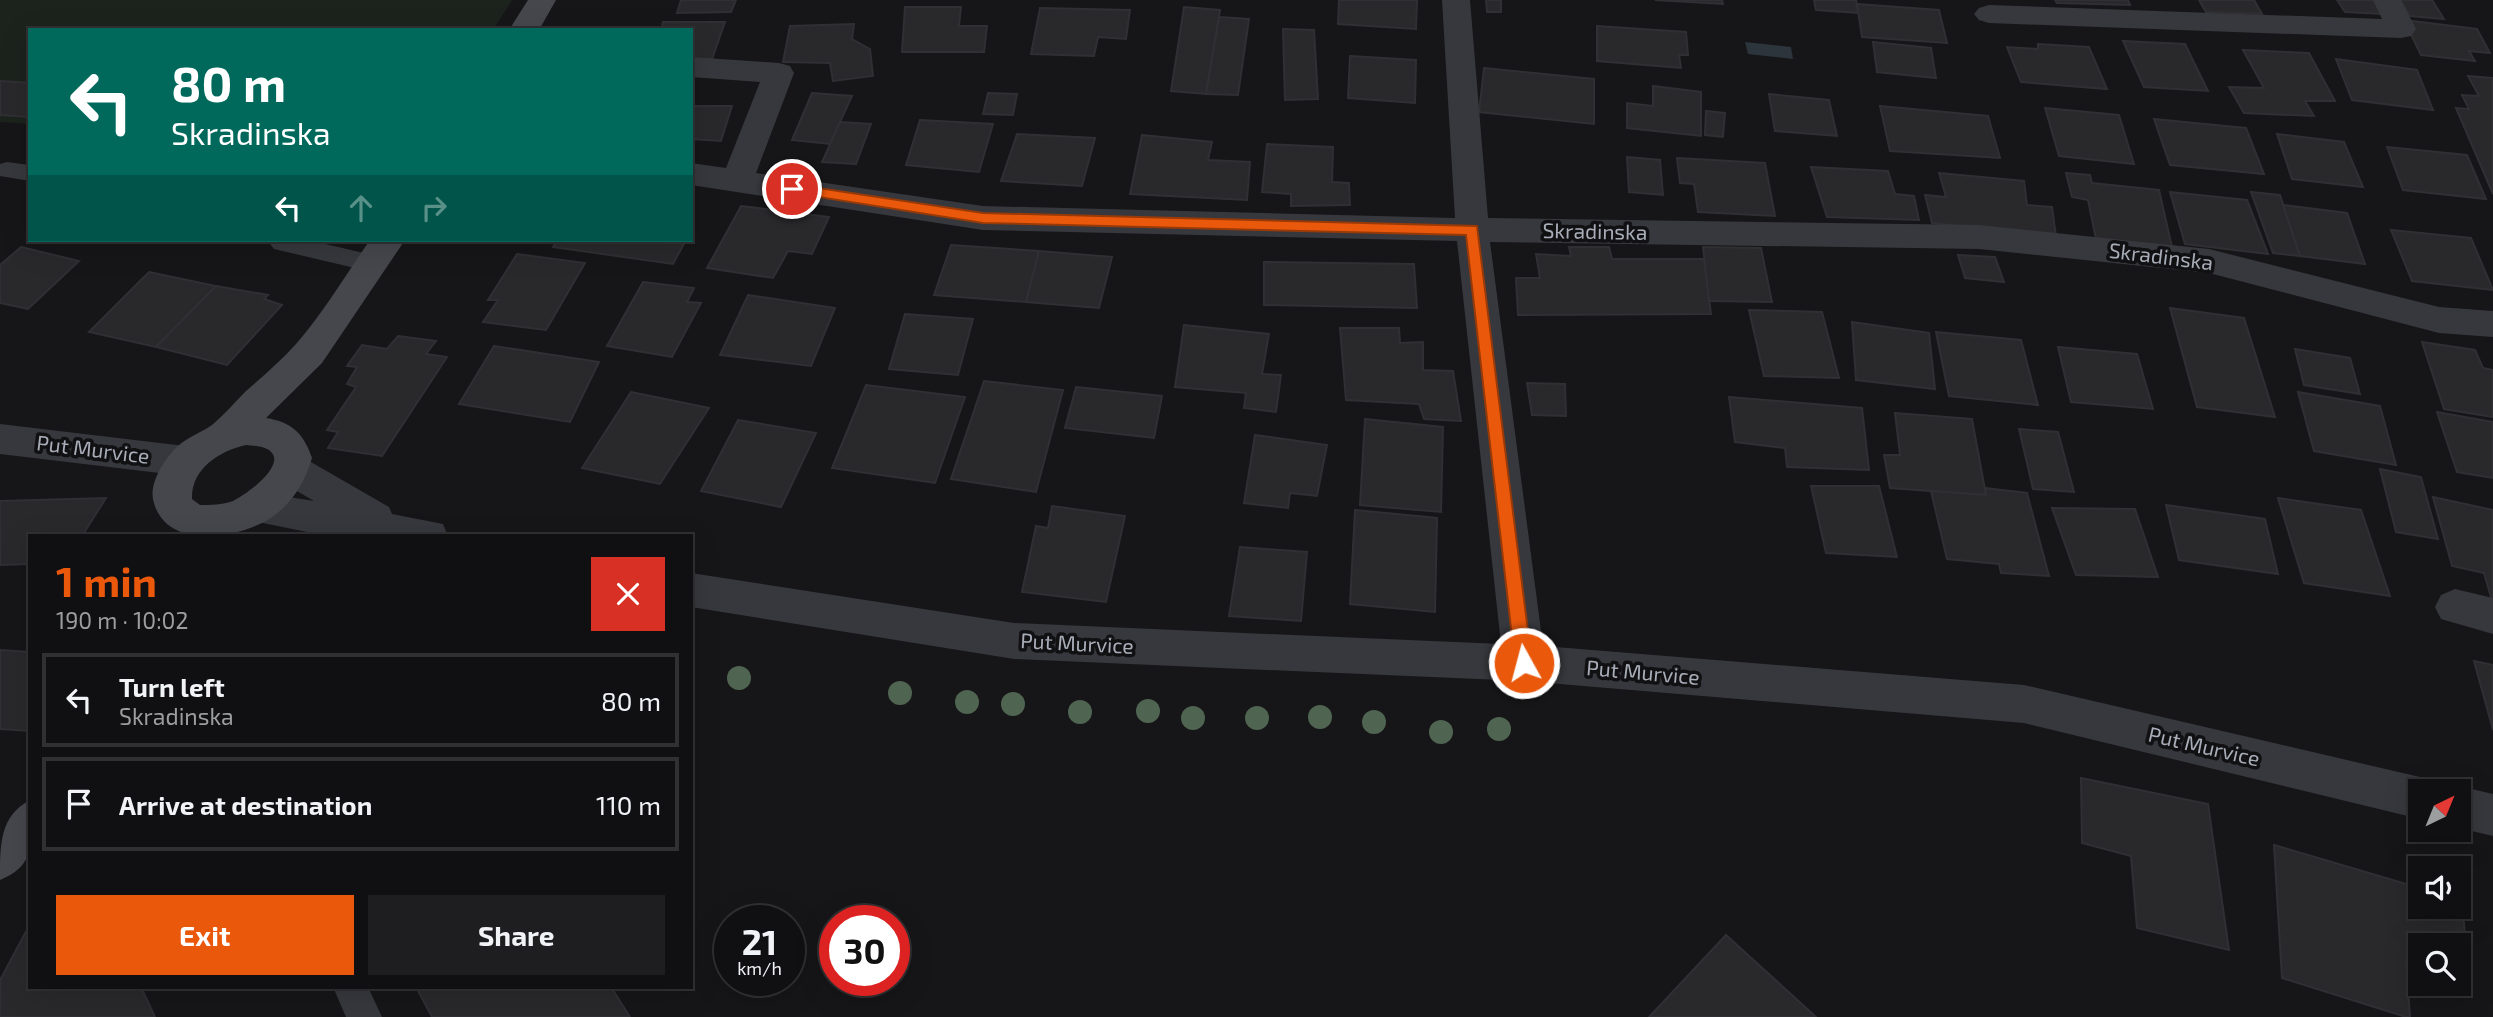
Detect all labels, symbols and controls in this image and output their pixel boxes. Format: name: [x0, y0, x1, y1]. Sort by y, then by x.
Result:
text: 80 m: [171, 53, 286, 112]
icon: left: [56, 56, 147, 147]
text: Skradinska: [171, 113, 331, 151]
pin: [762, 159, 822, 219]
icon: arrive: [773, 170, 811, 208]
icon: left: [269, 189, 307, 227]
icon: ahead: [342, 189, 380, 227]
icon: right: [415, 189, 453, 227]
street label: Skradinska: [1542, 217, 1648, 244]
street label: Skradinska: [2108, 237, 2215, 274]
street label: Put Murvice: [35, 429, 151, 468]
text: 1 min: [56, 555, 157, 605]
button: close: [591, 557, 665, 631]
text: 190 m · 10:02: [56, 606, 188, 634]
position arrow: [1487, 626, 1561, 700]
street label: Put Murvice: [1020, 627, 1134, 658]
street label: Put Murvice: [1585, 654, 1701, 689]
text: Turn left: [119, 671, 225, 702]
icon: left: [60, 681, 98, 719]
text: 80 m: [601, 685, 661, 716]
text: Skradinska: [119, 702, 234, 730]
street label: Put Murvice: [2146, 721, 2262, 770]
north arrow: [2408, 779, 2471, 842]
map controls: [2408, 779, 2471, 996]
icon: arrive: [60, 785, 98, 823]
text: Arrive at destination: [119, 789, 372, 820]
text: 110 m: [596, 789, 661, 820]
button: sound: [2408, 856, 2471, 919]
button: Exit: [56, 895, 354, 975]
button: Share: [368, 895, 665, 975]
speed limit sign: 30: [819, 905, 910, 996]
text: 21: [742, 920, 777, 962]
button: search: [2408, 933, 2471, 996]
text: km/h: [737, 957, 782, 979]

